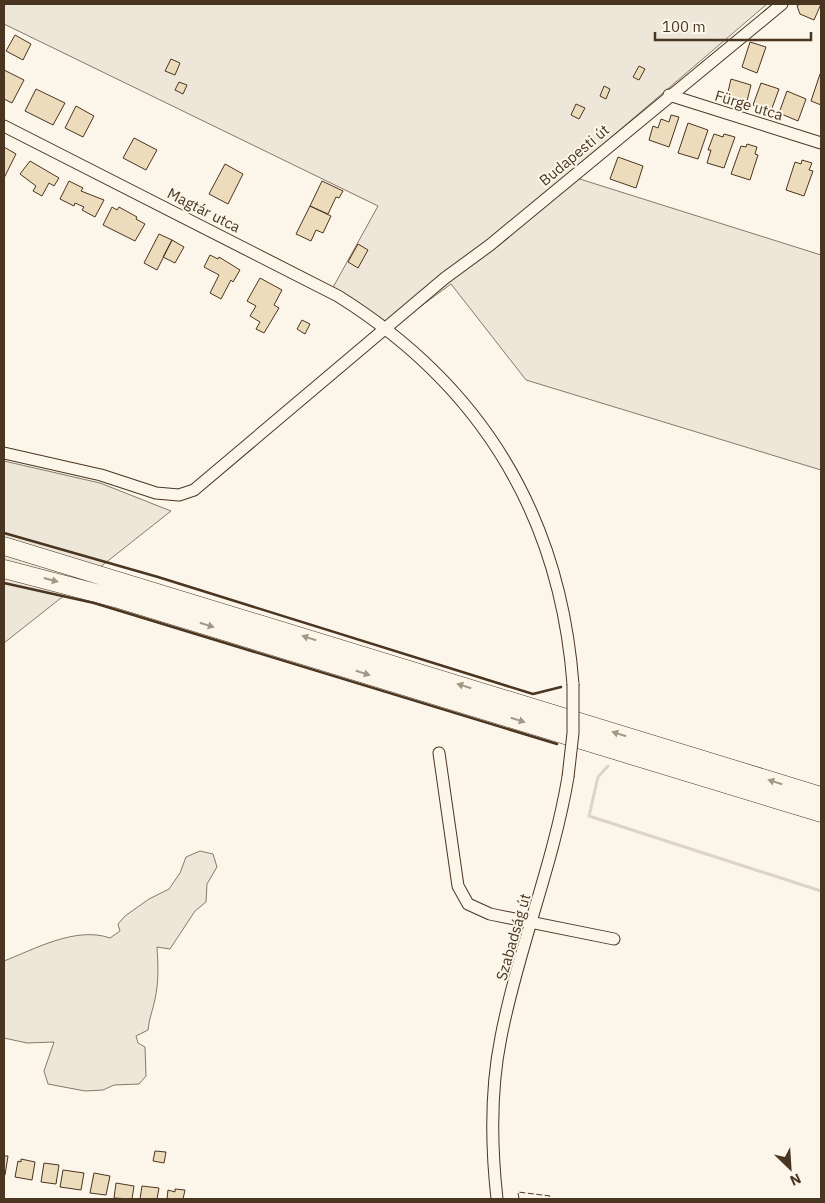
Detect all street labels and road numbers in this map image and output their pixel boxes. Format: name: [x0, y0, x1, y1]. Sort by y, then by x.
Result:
street label: Fürge utca: [712, 86, 786, 124]
street label: Budapesti út: [535, 120, 613, 190]
street label: Magtár utca: [164, 183, 244, 237]
street label: Szabadság út: [492, 891, 534, 983]

